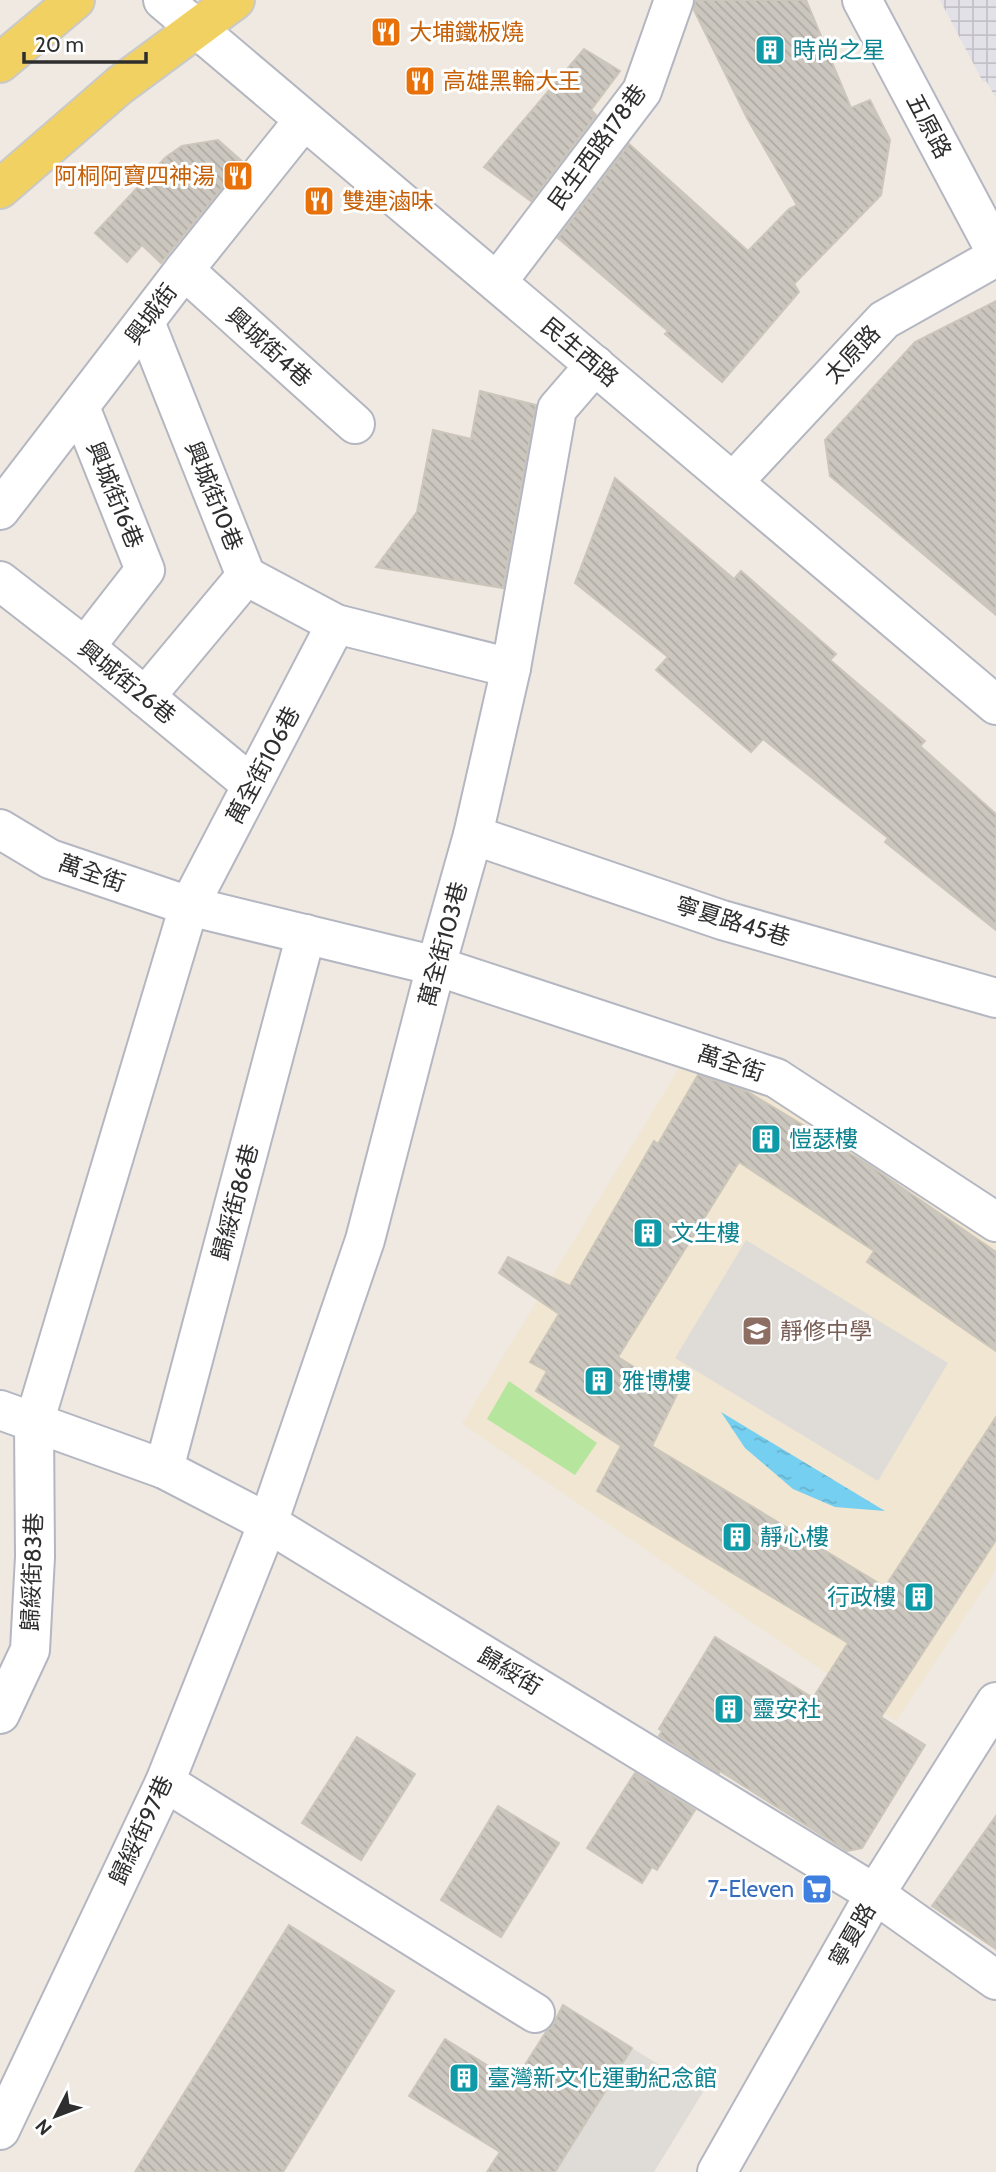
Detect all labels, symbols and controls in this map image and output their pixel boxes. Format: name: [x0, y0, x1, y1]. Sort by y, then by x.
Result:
restaurant icon: 大埔鐵板燒: [369, 15, 403, 49]
place label: 大埔鐵板燒: [409, 18, 524, 46]
scale bar: [24, 21, 147, 65]
text: 20 m: [35, 32, 84, 57]
building icon: 時尚之星: [753, 33, 787, 67]
place label: 時尚之星: [793, 36, 885, 64]
restaurant icon: 高雄黑輪大王: [403, 64, 437, 98]
place label: 高雄黑輪大王: [443, 67, 581, 95]
street label: 民生西路178巷: [542, 79, 652, 215]
street label: 五原路: [900, 89, 958, 163]
restaurant icon: 阿桐阿寶四神湯: [221, 159, 255, 193]
place label: 阿桐阿寶四神湯: [54, 162, 215, 190]
restaurant icon: 雙連滷味: [302, 184, 336, 218]
place label: 雙連滷味: [342, 187, 434, 215]
street label: 興城街: [119, 278, 183, 350]
street label: 興城街4巷: [221, 301, 317, 393]
street label: 民生西路: [536, 312, 624, 392]
street label: 太原路: [818, 319, 886, 389]
street label: 興城街10巷: [179, 437, 249, 555]
street label: 興城街16巷: [81, 438, 149, 552]
street label: 興城街26巷: [73, 634, 181, 730]
street label: 萬全街106巷: [220, 702, 306, 828]
street label: 萬全街: [55, 849, 129, 897]
street label: 萬全街103巷: [413, 879, 473, 1009]
street label: 寧夏路45巷: [673, 890, 793, 952]
street label: 萬全街: [694, 1039, 768, 1087]
building icon: 愷瑟樓: [749, 1122, 783, 1156]
place label: 愷瑟樓: [789, 1125, 858, 1153]
street label: 歸綏街86巷: [206, 1141, 264, 1263]
building icon: 文生樓: [631, 1216, 665, 1250]
place label: 文生樓: [671, 1219, 740, 1247]
school or university icon: 靜修中學: [740, 1314, 774, 1348]
place label: 靜修中學: [780, 1317, 872, 1345]
building icon: 雅博樓: [582, 1364, 616, 1398]
place label: 雅博樓: [622, 1367, 691, 1395]
street label: 歸綏街83巷: [16, 1512, 48, 1632]
building icon: 靜心樓: [720, 1520, 754, 1554]
place label: 靜心樓: [760, 1523, 829, 1551]
building icon: 行政樓: [902, 1580, 936, 1614]
place label: 行政樓: [827, 1583, 896, 1611]
street label: 歸綏街: [473, 1641, 547, 1701]
building icon: 靈安社: [712, 1692, 746, 1726]
place label: 靈安社: [752, 1695, 821, 1723]
street label: 歸綏街97巷: [104, 1771, 178, 1889]
supermarket icon: 7-Eleven: [800, 1872, 834, 1906]
place label: 7-Eleven: [708, 1875, 794, 1903]
street label: 寧夏路: [823, 1898, 881, 1972]
building icon: 臺灣新文化運動紀念館: [447, 2061, 481, 2095]
place label: 臺灣新文化運動紀念館: [487, 2064, 717, 2092]
north arrow: [21, 2081, 91, 2151]
text: N: [31, 2114, 57, 2140]

